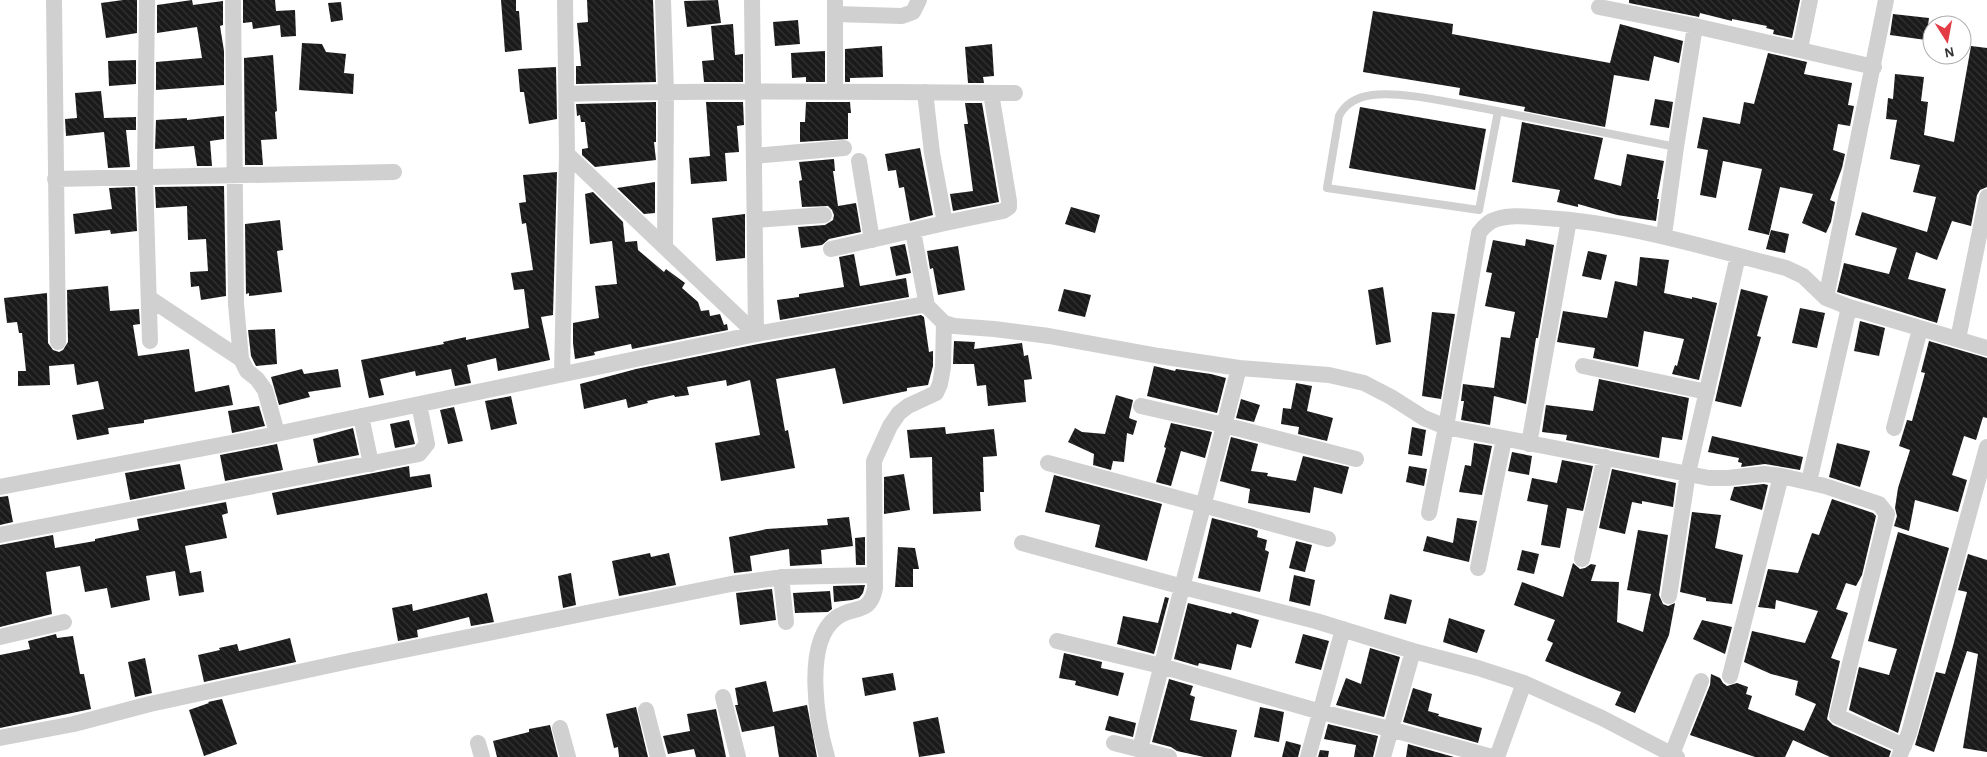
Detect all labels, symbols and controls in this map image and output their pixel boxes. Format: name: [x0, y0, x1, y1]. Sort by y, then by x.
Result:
north arrow: [1922, 15, 1972, 65]
text: N: [1943, 44, 1955, 60]

